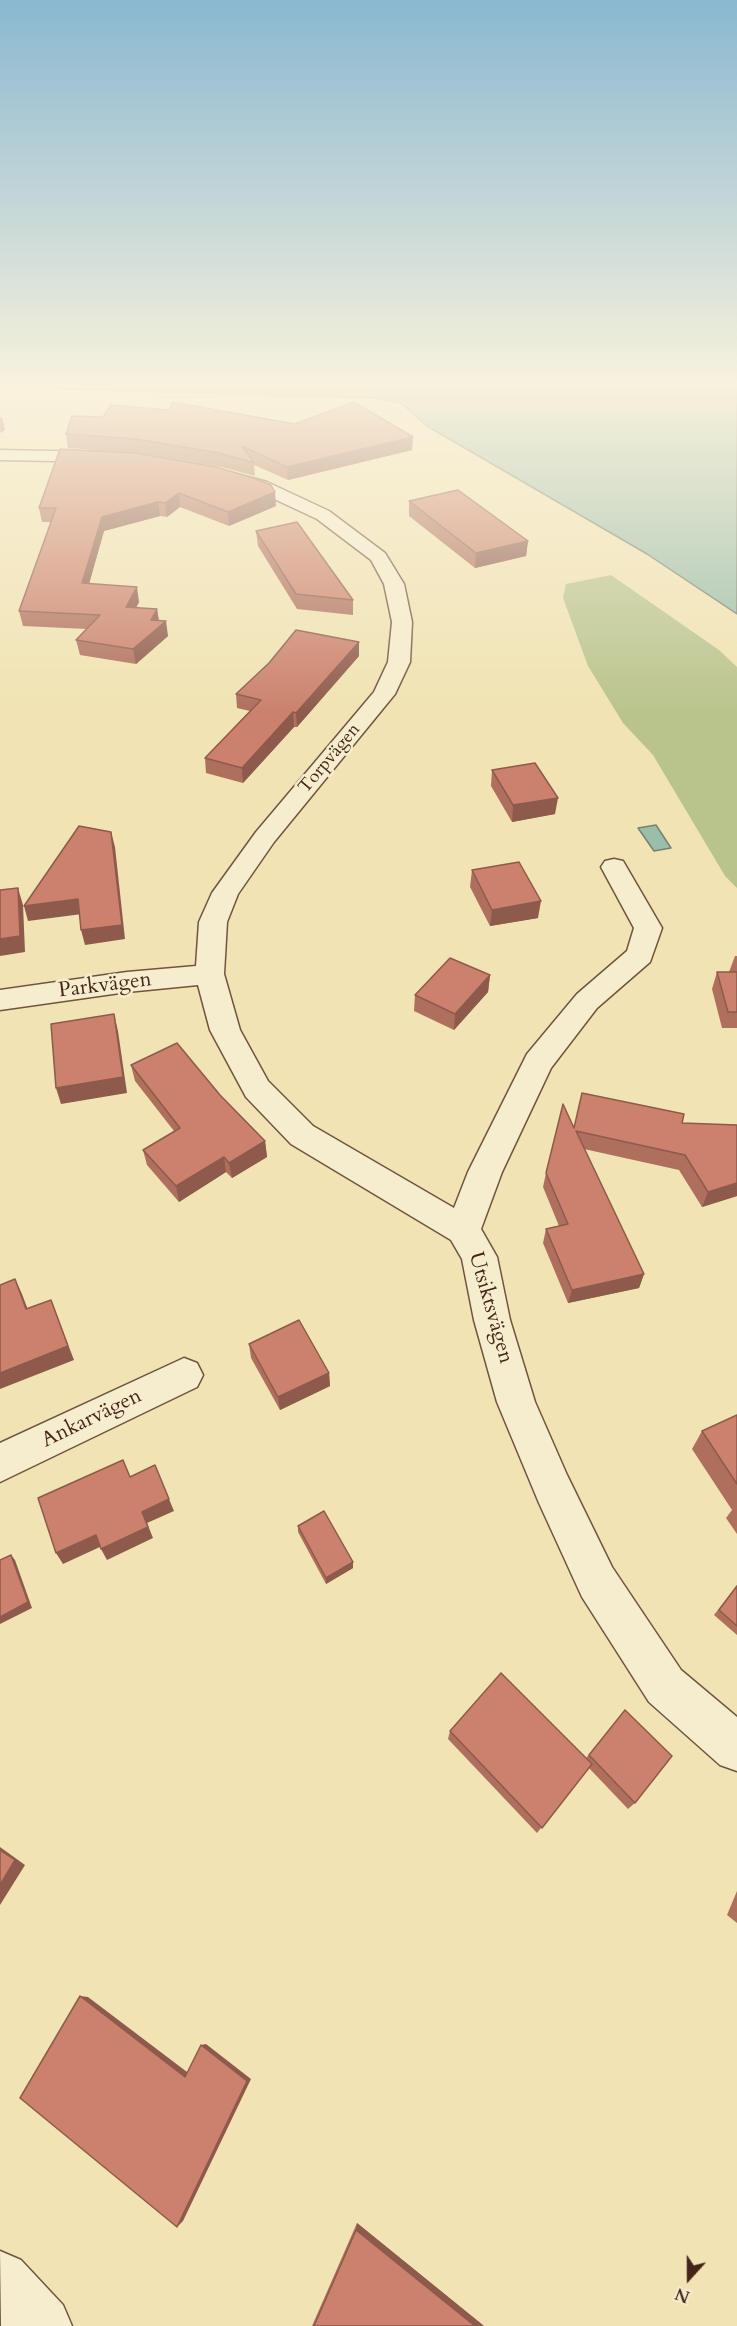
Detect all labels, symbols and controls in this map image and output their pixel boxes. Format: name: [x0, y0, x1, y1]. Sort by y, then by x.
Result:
street label: Torpvägen: [295, 720, 365, 798]
street label: Parkvägen: [57, 968, 153, 1004]
street label: Utsiktsvägen: [462, 1249, 518, 1367]
street label: Ankarvägen: [38, 1384, 146, 1454]
north arrow: [659, 2248, 719, 2308]
text: N: [672, 2282, 693, 2308]

